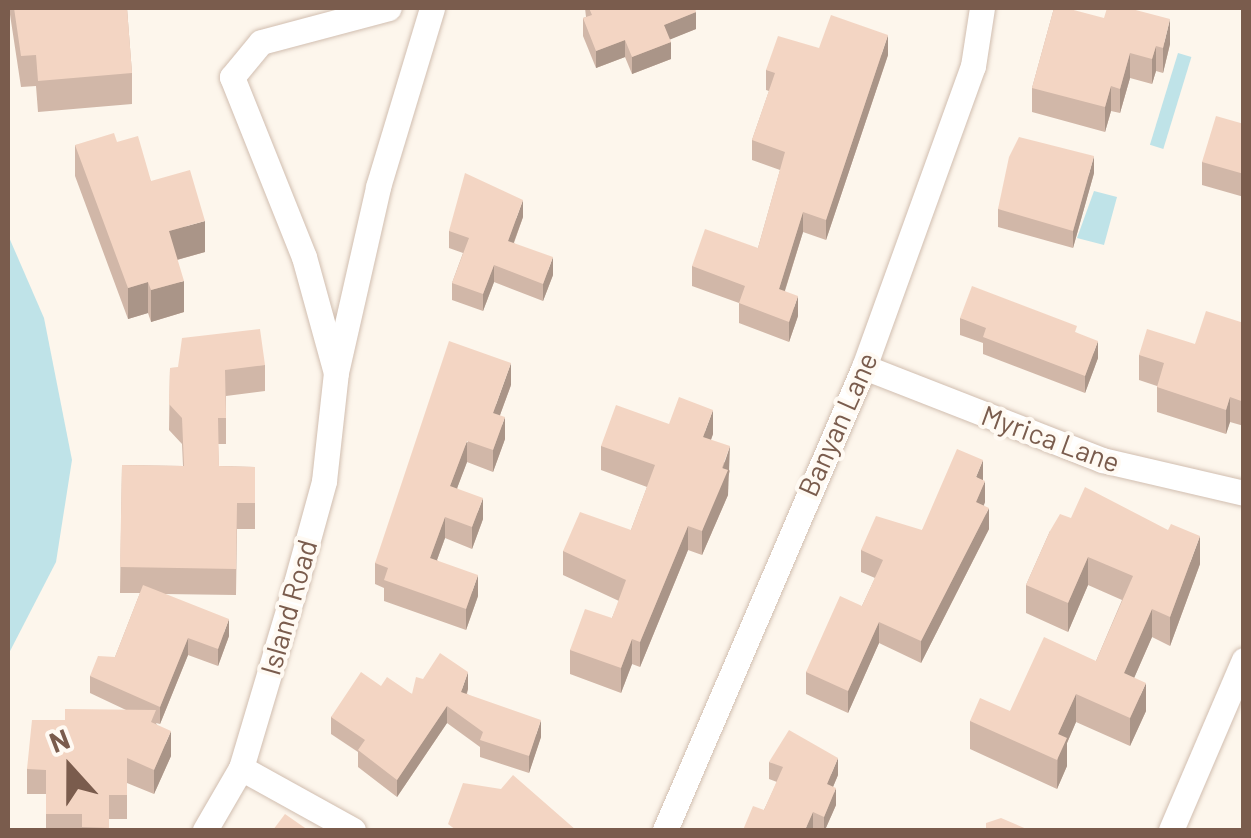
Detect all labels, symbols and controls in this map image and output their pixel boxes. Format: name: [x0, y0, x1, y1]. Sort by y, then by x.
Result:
street label: Banyan Lane: [790, 347, 884, 501]
street label: Myrica Lane: [977, 397, 1125, 479]
street label: Island Road: [253, 535, 323, 679]
north arrow: [20, 718, 120, 818]
text: N: [44, 721, 74, 759]

